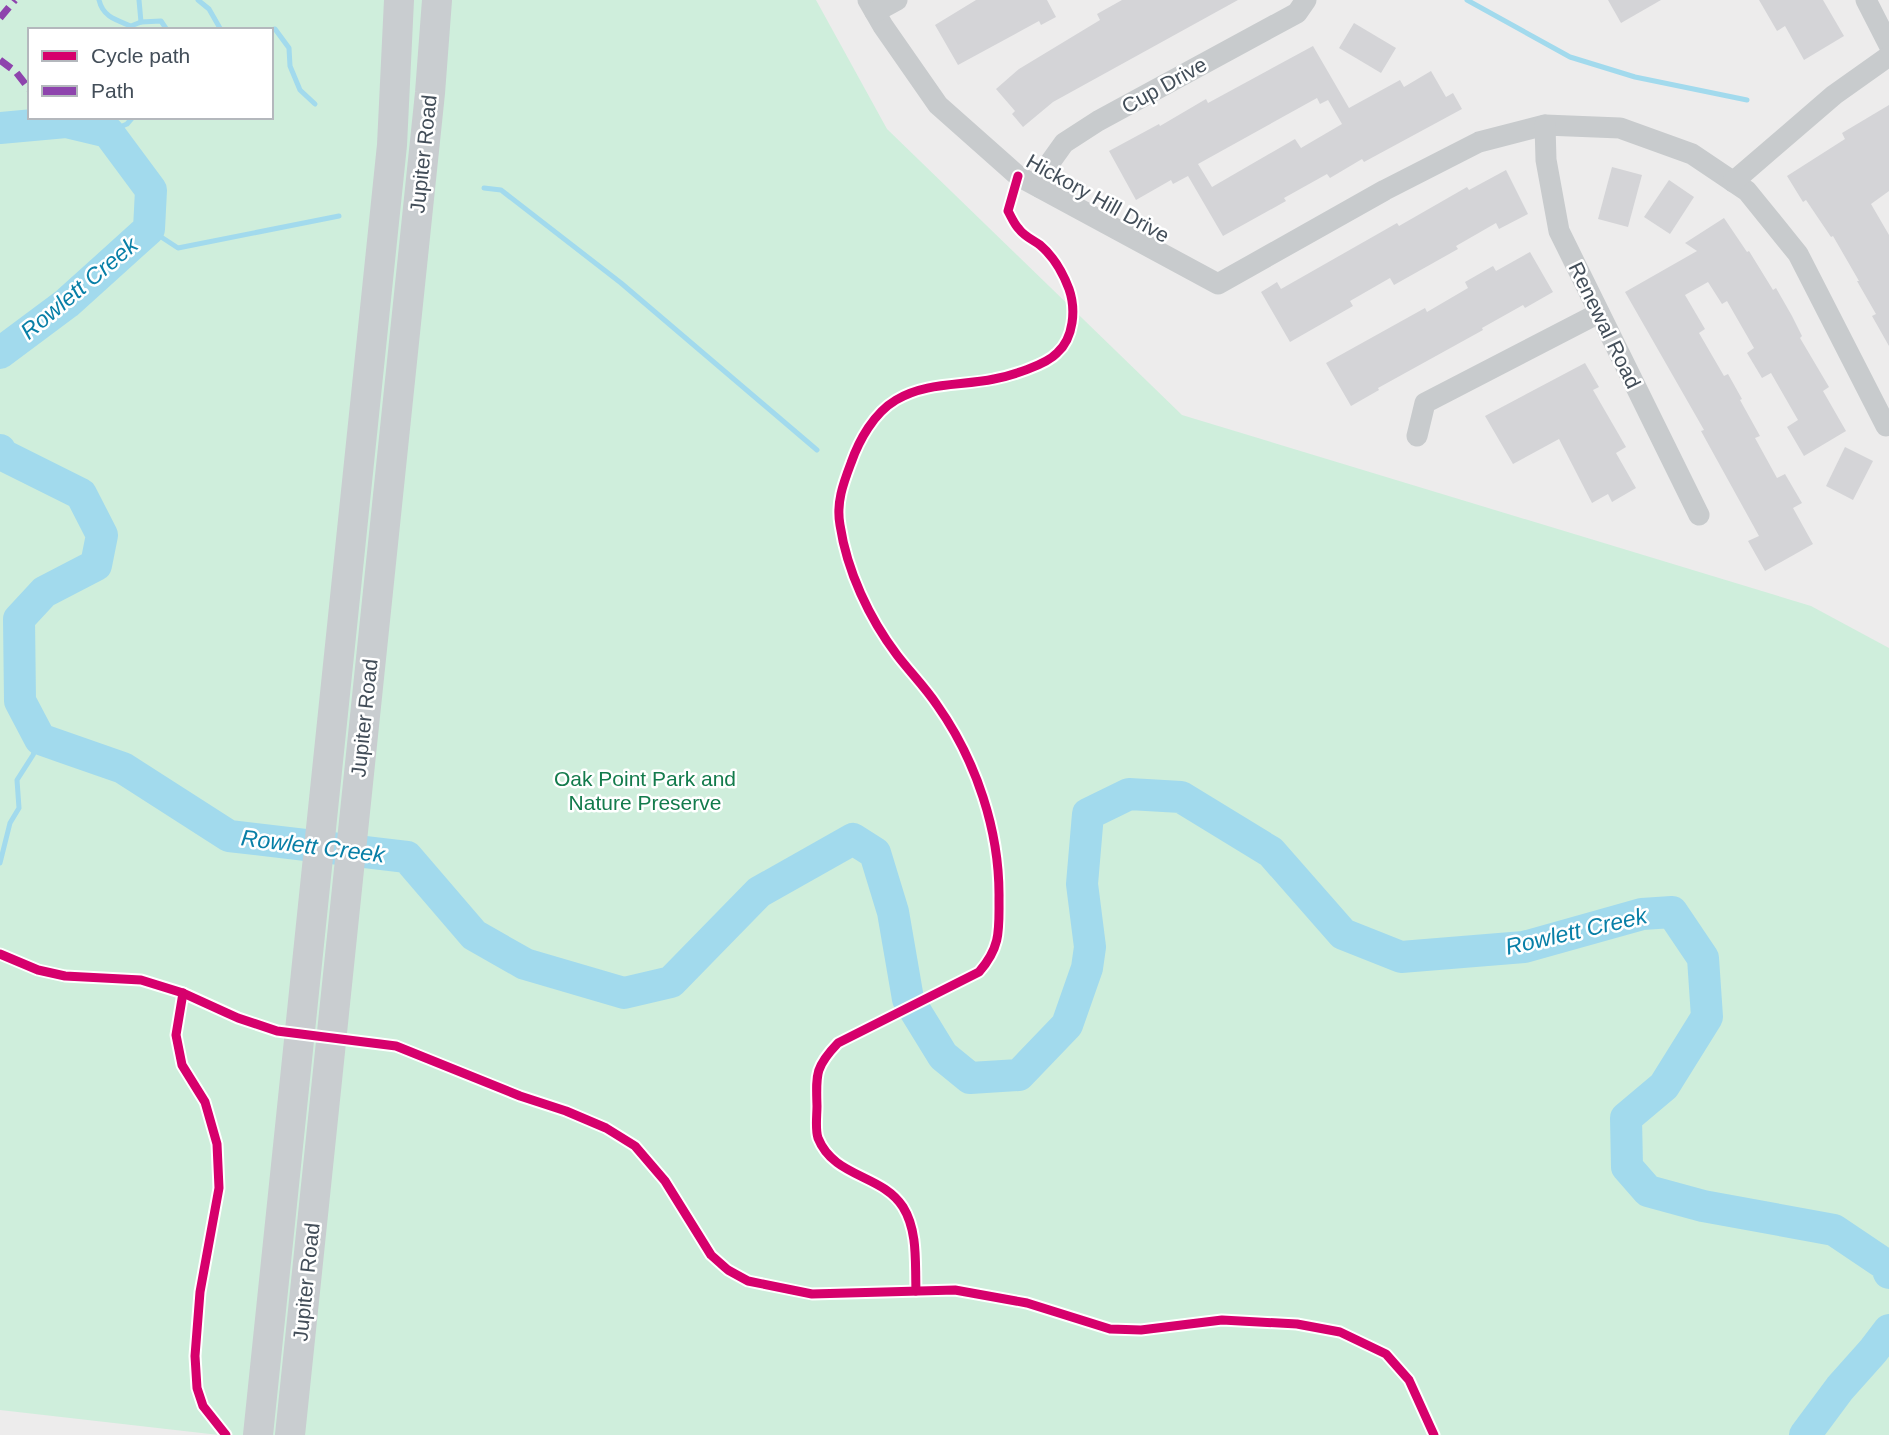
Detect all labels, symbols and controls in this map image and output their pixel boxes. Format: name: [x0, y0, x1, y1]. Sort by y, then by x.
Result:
legend: [28, 28, 273, 119]
text: Cycle path: [91, 44, 190, 67]
street label: Cup Drive: [1118, 52, 1210, 118]
text: Path: [91, 79, 134, 102]
street label: Jupiter Road: [405, 94, 441, 214]
street label: Hickory Hill Drive: [1023, 149, 1173, 247]
water label: Rowlett Creek: [15, 231, 144, 344]
street label: Renewal Road: [1564, 258, 1646, 392]
street label: Jupiter Road: [346, 658, 382, 778]
park label: Oak Point Park and Nature Preserve: [554, 767, 736, 814]
water label: Rowlett Creek: [240, 824, 388, 868]
water label: Rowlett Creek: [1503, 902, 1651, 960]
street label: Jupiter Road: [288, 1222, 324, 1342]

